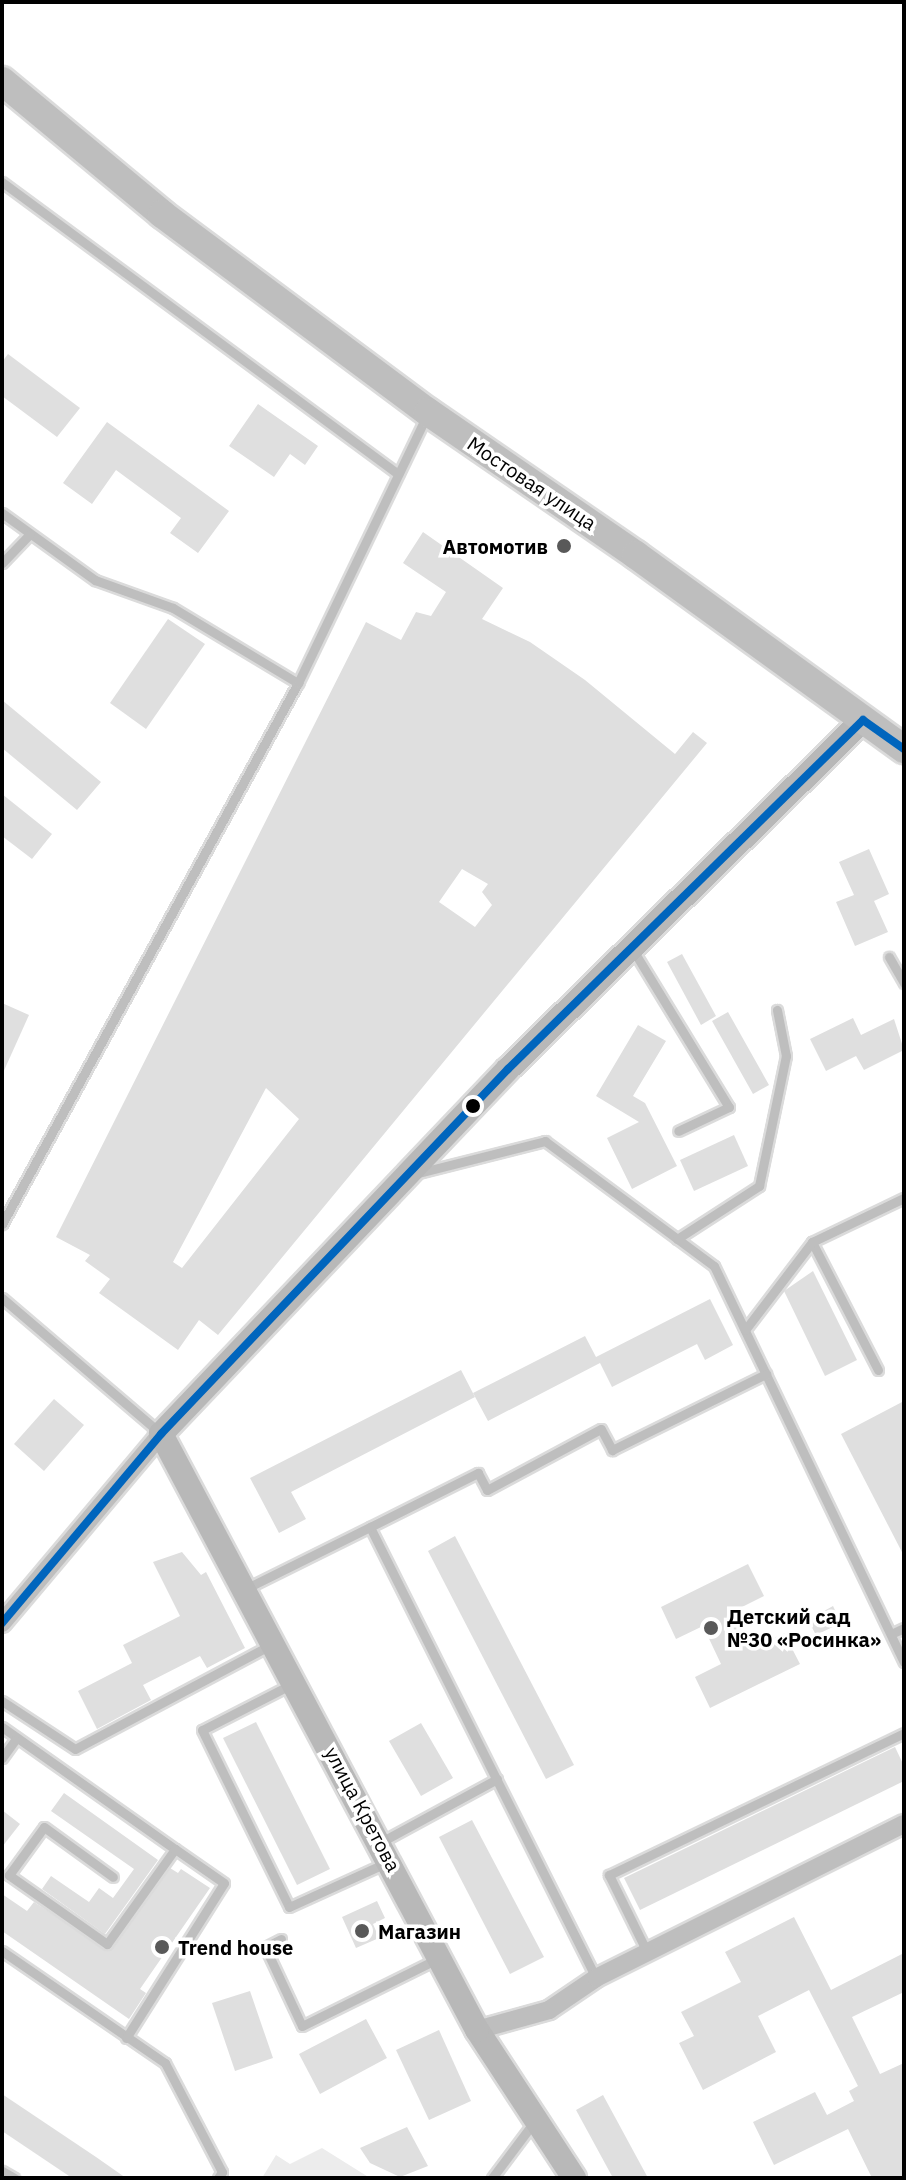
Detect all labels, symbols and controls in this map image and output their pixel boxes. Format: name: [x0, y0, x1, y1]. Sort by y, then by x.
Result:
street label: Мостовая улица: [463, 431, 601, 535]
place label: Автомотив: [443, 534, 548, 558]
marker: Автомотив: [555, 537, 573, 555]
unlabelled marker: [465, 1098, 481, 1114]
place label: Детский сад №30 «Росинка»: [727, 1604, 881, 1651]
marker: Детский сад №30 «Росинка»: [702, 1619, 720, 1637]
street label: улица Кретова: [320, 1743, 406, 1875]
place label: Магазин: [378, 1919, 461, 1943]
marker: Магазин: [353, 1922, 371, 1940]
place label: Trend house: [178, 1935, 293, 1959]
marker: Trend house: [153, 1938, 171, 1956]

